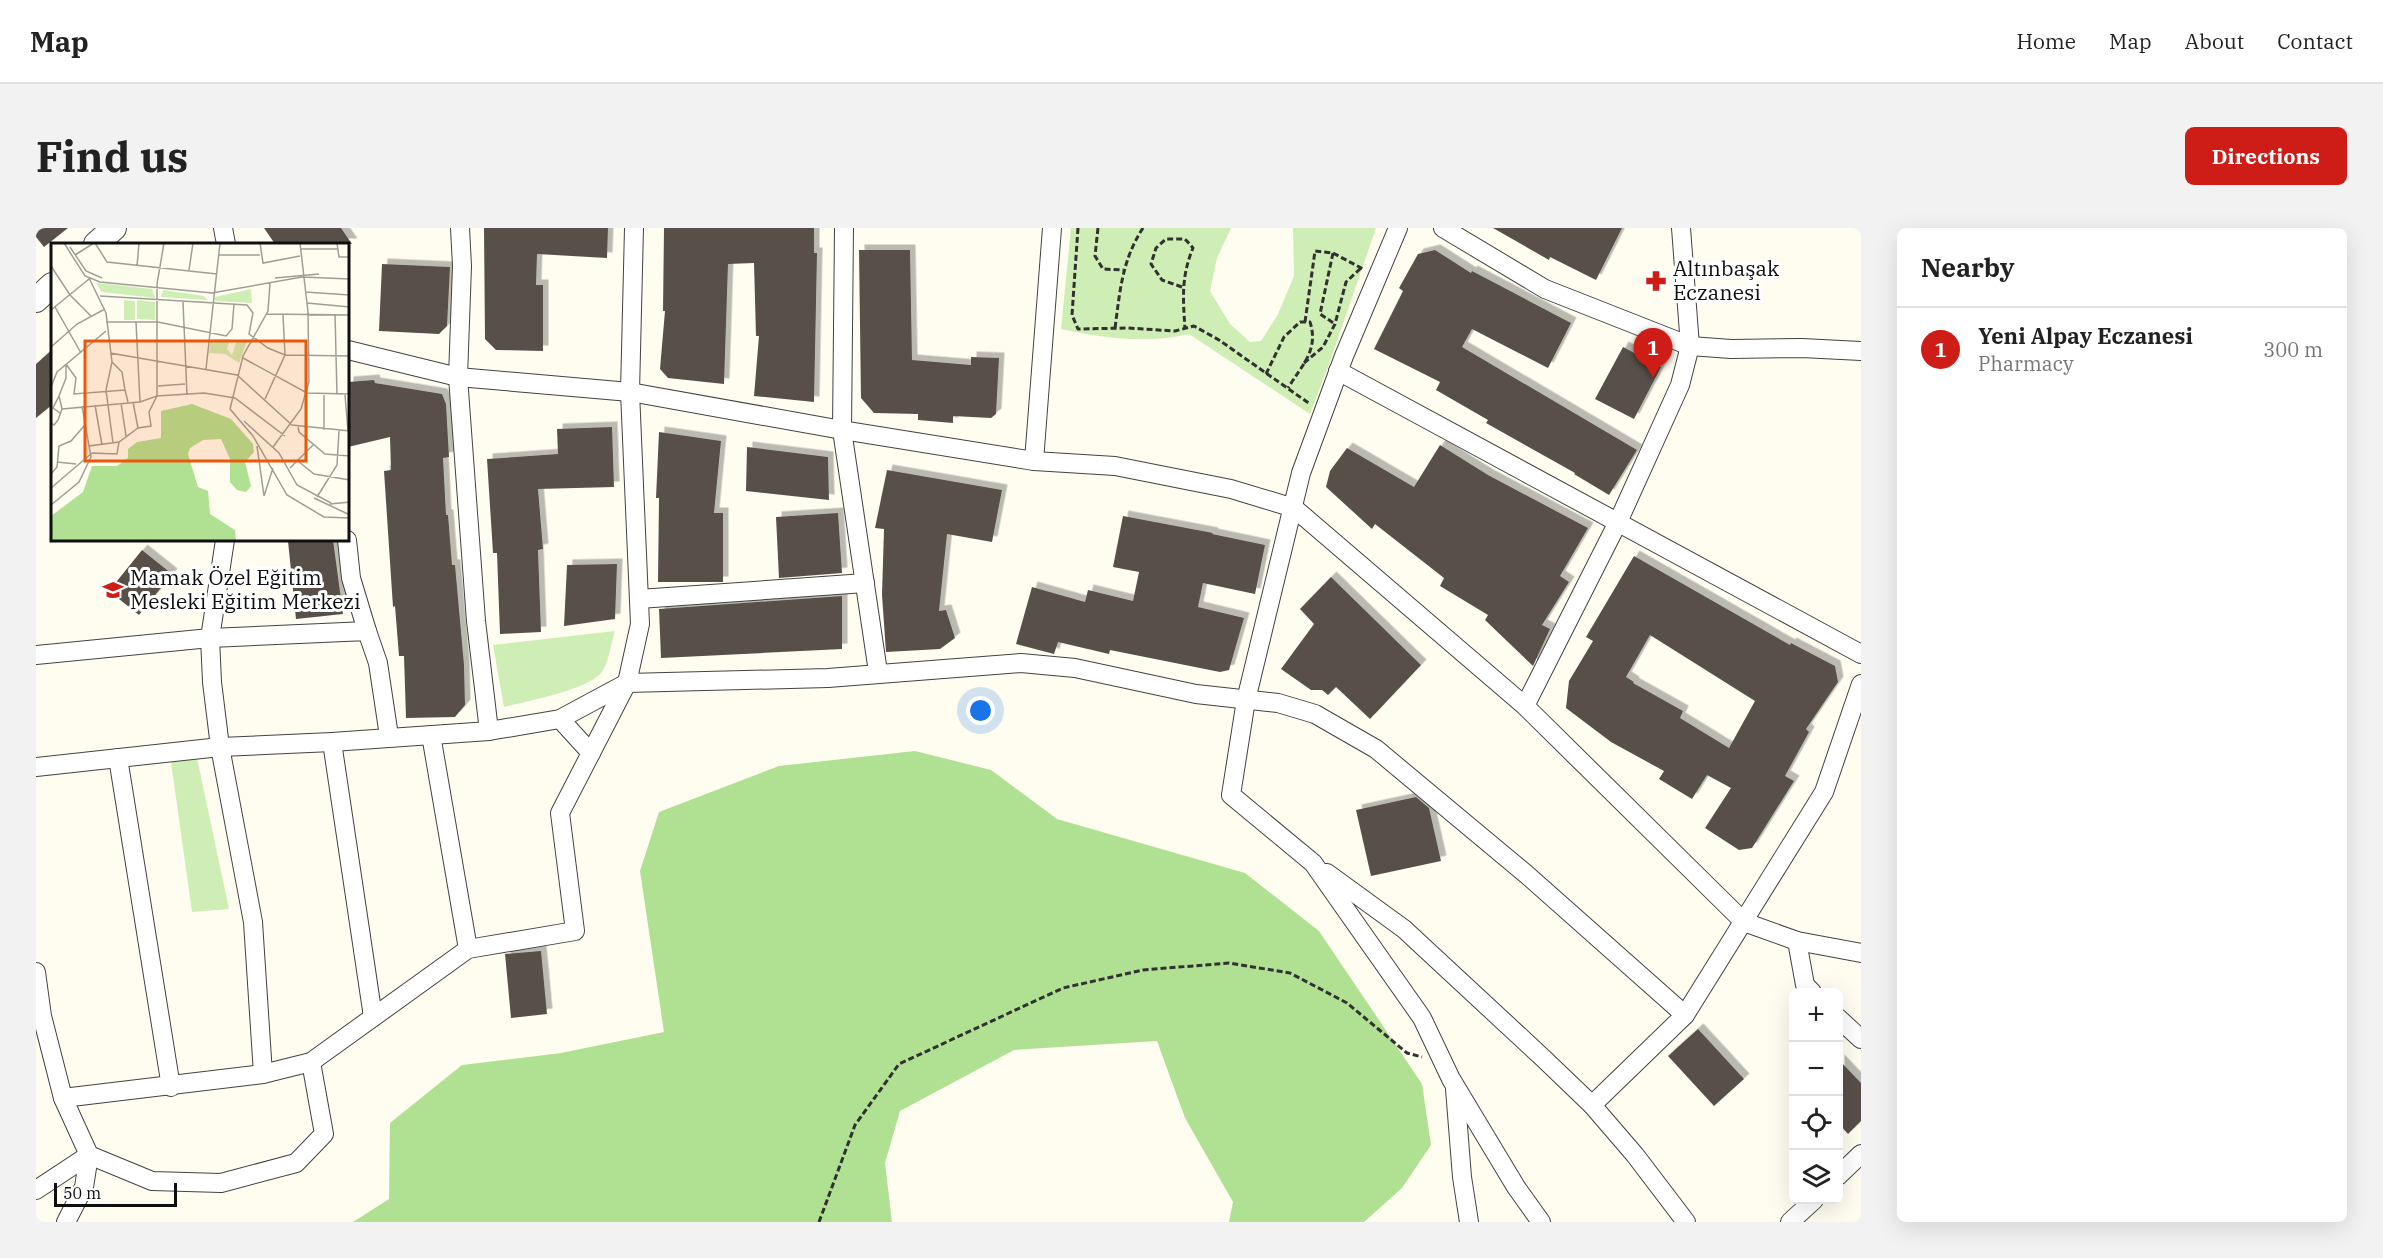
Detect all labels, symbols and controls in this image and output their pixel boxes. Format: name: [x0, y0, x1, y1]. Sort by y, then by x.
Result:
text: Map: [30, 23, 89, 60]
text: Home: [2016, 27, 2076, 55]
text: Map: [2109, 27, 2152, 55]
text: About: [2185, 27, 2244, 55]
text: Contact: [2277, 27, 2353, 55]
button: Directions: [2185, 127, 2347, 185]
text: Find us: [36, 129, 188, 184]
inset map: [51, 243, 350, 542]
text: Nearby: [1921, 250, 2015, 284]
place label: Altınbaşak Eczanesi: [1673, 254, 1780, 306]
pharmacy icon: Altınbaşak Eczanesi: [1644, 269, 1668, 293]
text: Yeni Alpay Eczanesi: [1978, 321, 2193, 350]
pin: 1: [1634, 328, 1672, 378]
text: 1: [1935, 336, 1947, 363]
text: 300 m: [2263, 336, 2323, 363]
text: Pharmacy: [1978, 350, 2074, 377]
place label: Mamak Özel Eğitim Mesleki Eğitim Merkezi: [130, 563, 361, 615]
school or university icon: Mamak Özel Eğitim Mesleki Eğitim Merkezi: [101, 578, 125, 602]
your location: [966, 696, 995, 725]
map controls: [1789, 988, 1843, 1204]
button: +: [1789, 988, 1843, 1042]
button: −: [1789, 1042, 1843, 1096]
button: locate: [1789, 1096, 1843, 1150]
button: layers: [1789, 1150, 1843, 1204]
scale bar: [54, 1180, 177, 1208]
text: 50 m: [63, 1183, 101, 1203]

